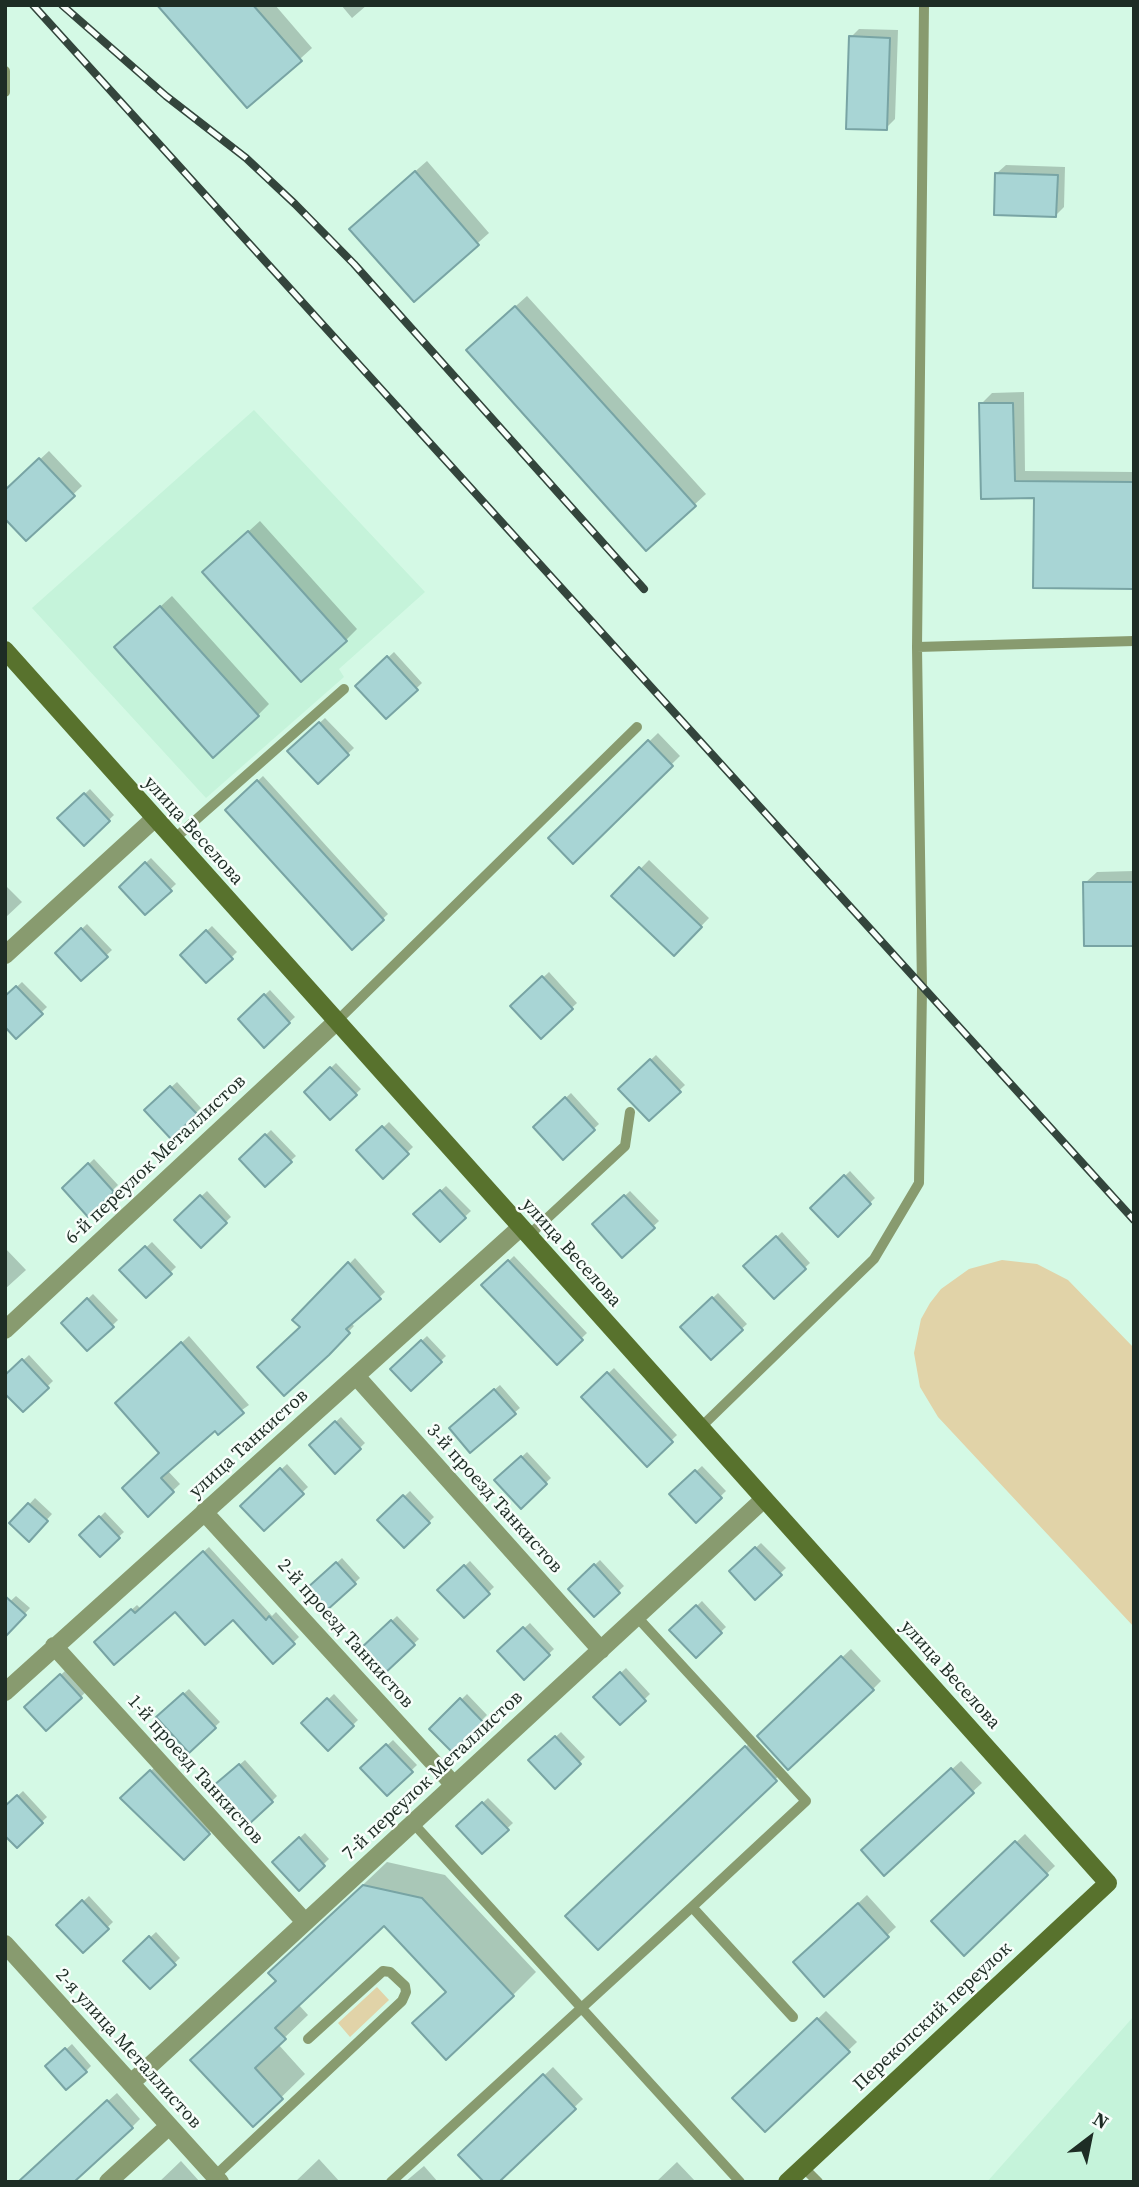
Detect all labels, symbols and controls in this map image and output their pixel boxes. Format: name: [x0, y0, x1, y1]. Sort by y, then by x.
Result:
street label: улица Веселова: [138, 772, 248, 890]
street label: 6-й переулок Металлистов: [61, 1070, 251, 1250]
street label: улица Веселова: [516, 1194, 626, 1312]
street label: улица Танкистов: [185, 1385, 313, 1503]
street label: 3-й проезд Танкистов: [421, 1420, 567, 1578]
street label: 2-й проезд Танкистов: [272, 1555, 418, 1713]
street label: улица Веселова: [895, 1616, 1005, 1734]
street label: 7-й переулок Металлистов: [338, 1686, 528, 1866]
street label: 1-й проезд Танкистов: [122, 1691, 268, 1849]
street label: Перекопский переулок: [849, 1938, 1017, 2096]
street label: 2-я улица Металлистов: [50, 1964, 206, 2134]
north arrow: [1055, 2103, 1125, 2173]
text: N: [1088, 2105, 1114, 2135]

